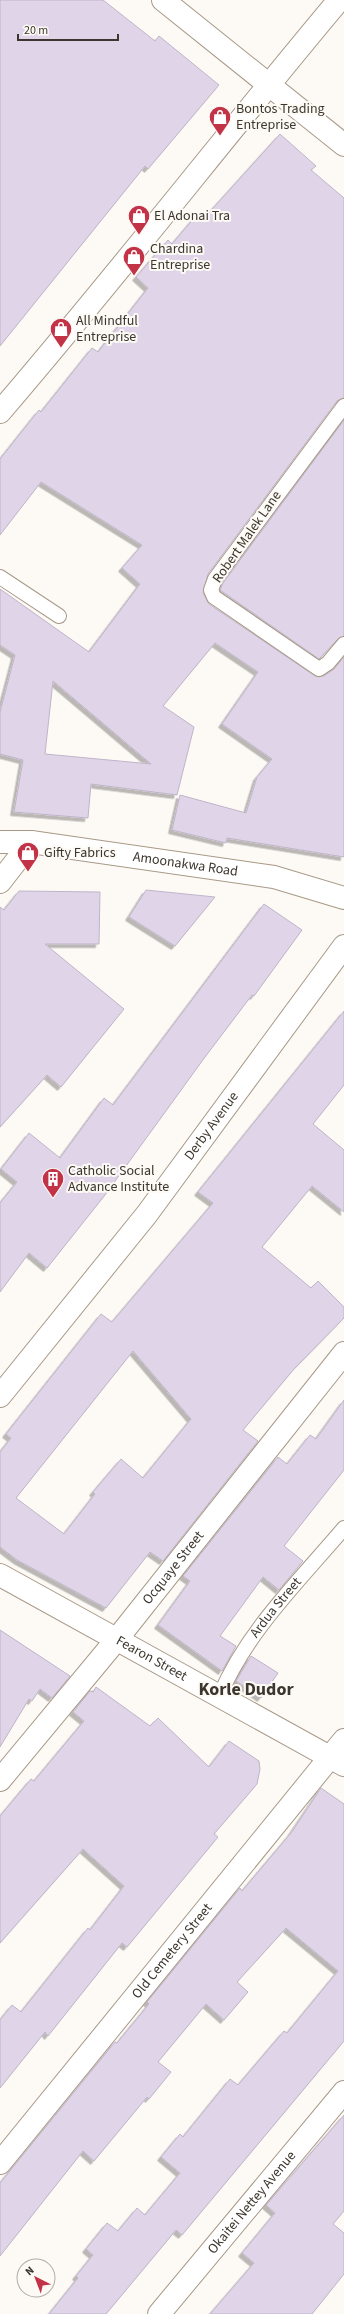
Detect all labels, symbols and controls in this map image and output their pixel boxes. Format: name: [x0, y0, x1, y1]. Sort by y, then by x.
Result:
scale bar: [18, 16, 118, 42]
text: 20 m: [24, 22, 48, 39]
place label: Bontos Trading Entreprise: [236, 99, 325, 135]
shop icon: Bontos Trading Entreprise: [207, 104, 233, 137]
shop icon: El Adonai Tra: [126, 203, 152, 236]
place label: El Adonai Tra: [154, 206, 230, 226]
place label: Chardina Entreprise: [150, 239, 210, 275]
shop icon: Chardina Entreprise: [121, 244, 147, 277]
place label: All Mindful Entreprise: [76, 311, 138, 347]
shop icon: All Mindful Entreprise: [48, 316, 74, 349]
street label: Robert Malek Lane: [208, 487, 286, 587]
shop icon: Gifty Fabrics: [15, 840, 41, 873]
place label: Gifty Fabrics: [44, 843, 116, 863]
street label: Amoonakwa Road: [132, 847, 239, 882]
street label: Derby Avenue: [180, 1088, 244, 1165]
place label: Catholic Social Advance Institute: [68, 1161, 169, 1197]
building icon: Catholic Social Advance Institute: [40, 1166, 66, 1199]
street label: Ocquaye Street: [138, 1527, 209, 1609]
street label: Ardua Street: [245, 1573, 307, 1642]
street label: Fearon Street: [112, 1631, 191, 1686]
district label: Korle Dudor: [198, 1677, 294, 1702]
street label: Old Cemetery Street: [127, 1899, 217, 2003]
street label: Okaitei Nettey Avenue: [203, 2147, 301, 2259]
north arrow: [16, 2258, 56, 2298]
text: N: [22, 2263, 37, 2279]

